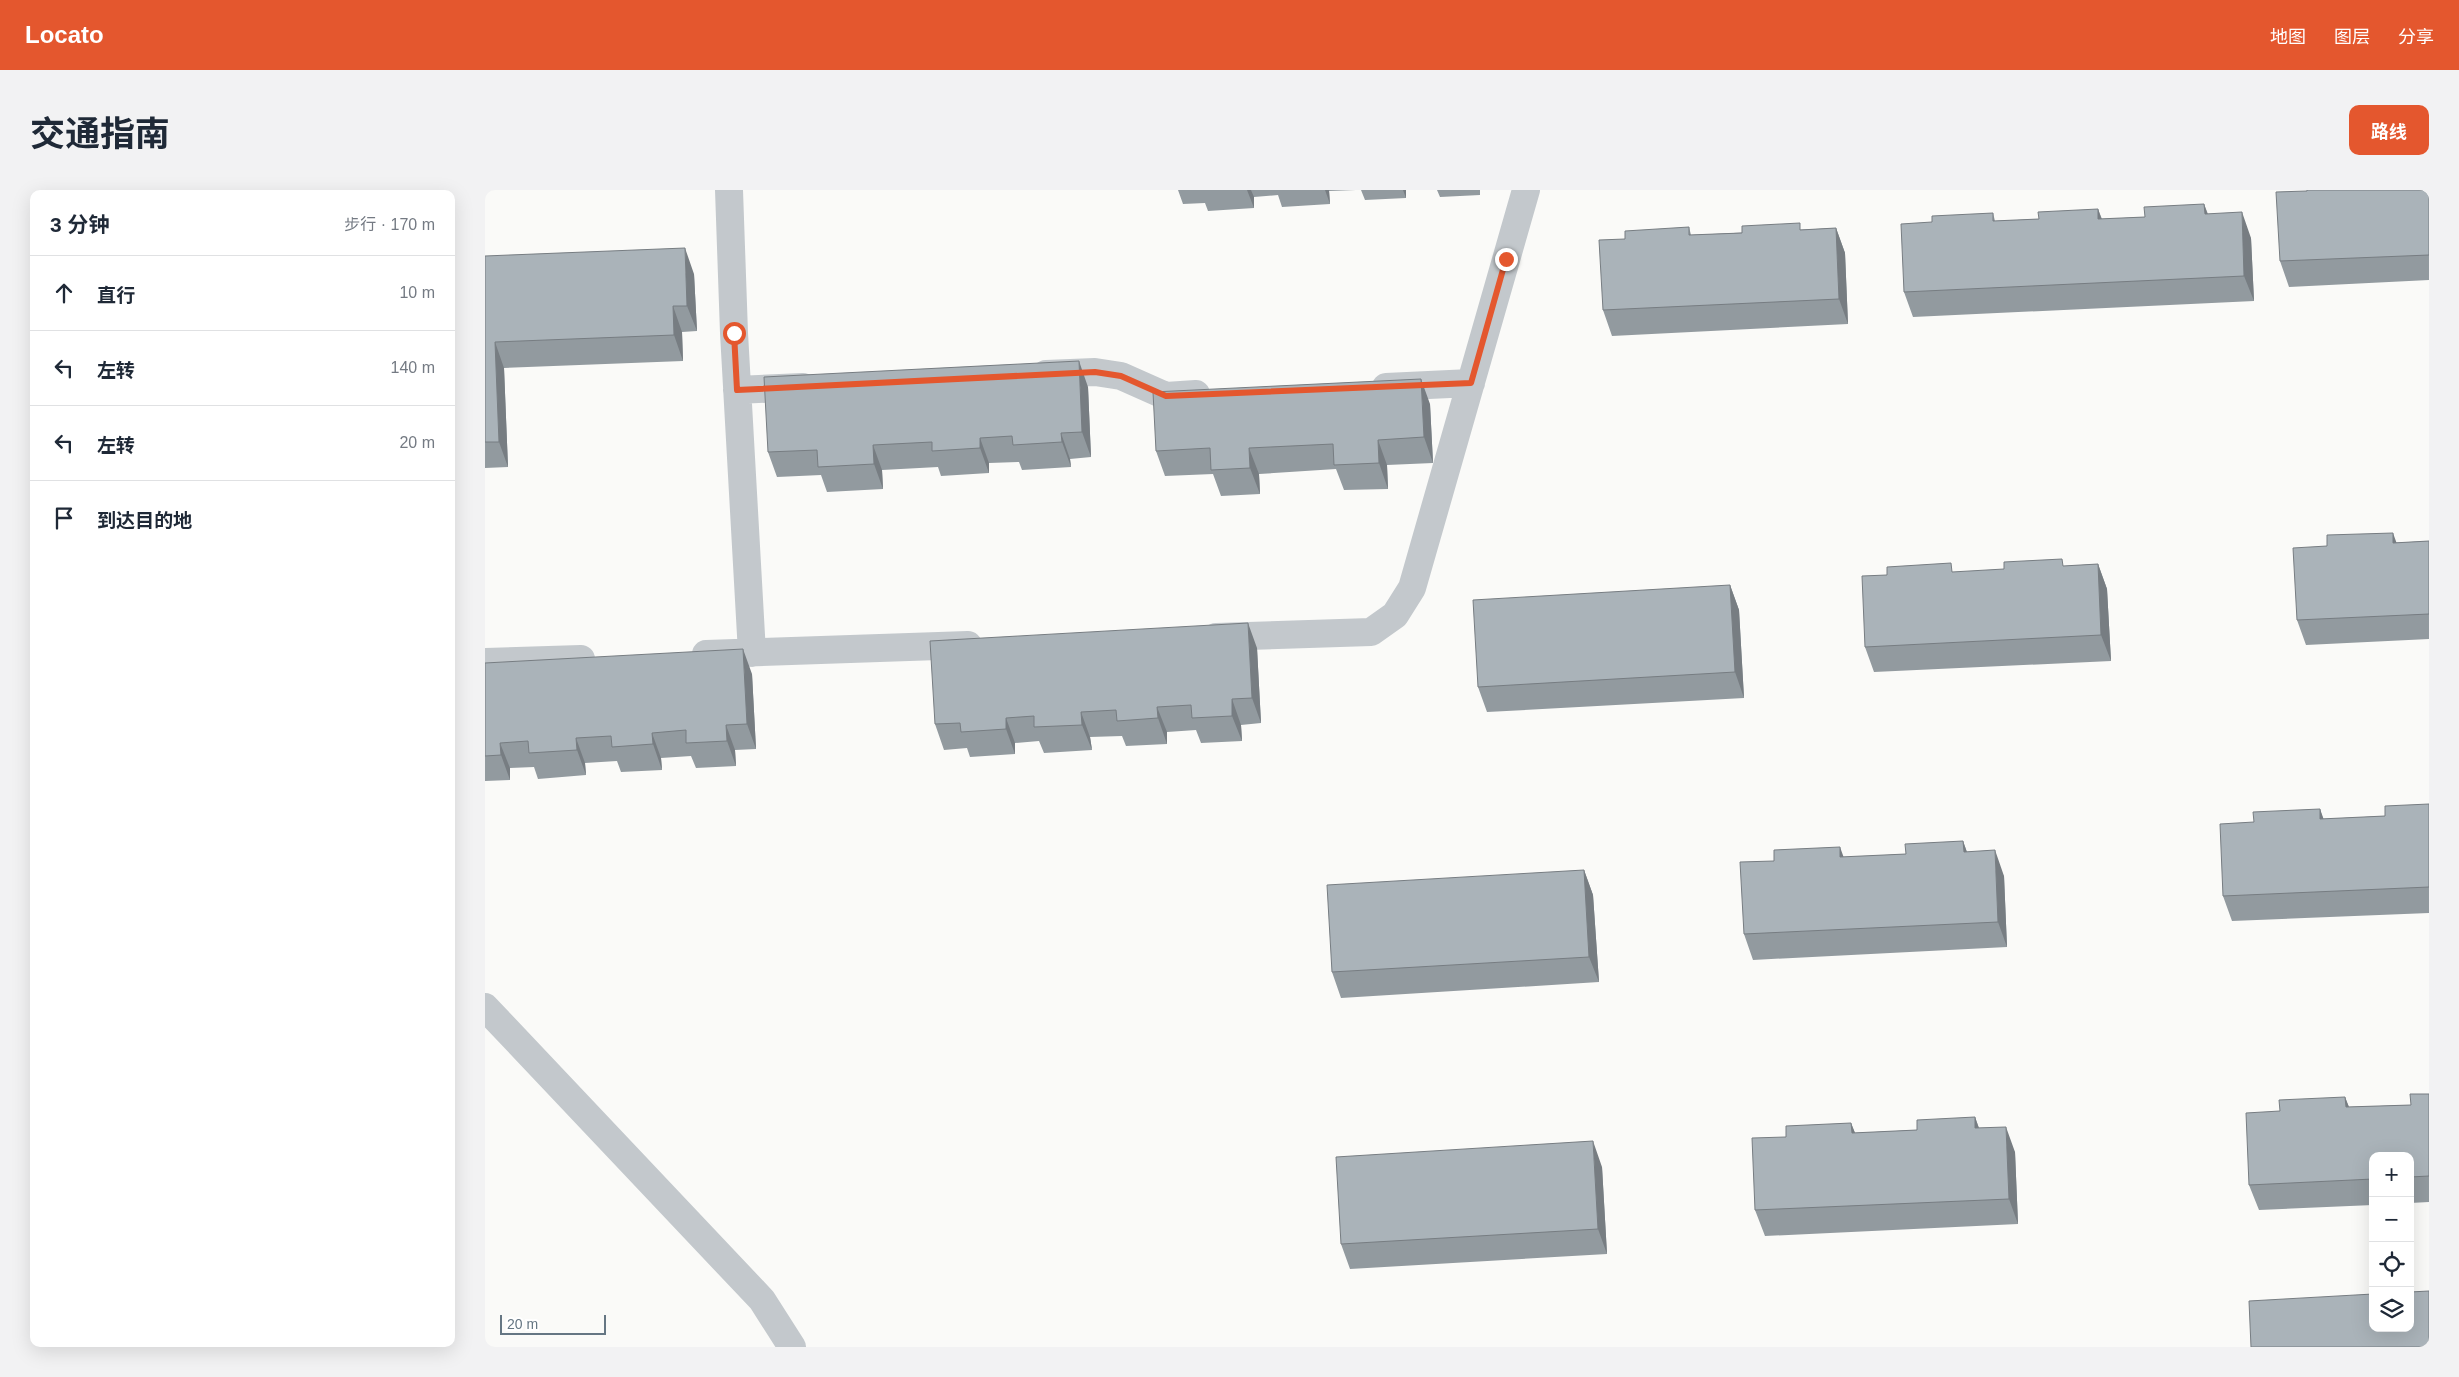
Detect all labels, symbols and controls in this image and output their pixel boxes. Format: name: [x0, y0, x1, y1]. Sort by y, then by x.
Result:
text: Locato: [25, 21, 104, 48]
text: 地图: [2270, 27, 2306, 47]
text: 图层: [2334, 27, 2370, 47]
text: 分享: [2398, 27, 2434, 47]
button: 路线: [2349, 105, 2429, 155]
text: 交通指南: [30, 114, 170, 153]
text: 3 分钟: [50, 213, 110, 236]
text: 步行 · 170 m: [344, 216, 435, 233]
route end: [1495, 248, 1518, 271]
icon: ahead: [50, 279, 78, 307]
text: 10 m: [399, 284, 435, 301]
text: 直行: [97, 285, 135, 306]
route start: [723, 322, 746, 345]
icon: left: [50, 354, 78, 382]
text: 140 m: [391, 359, 435, 376]
text: 左转: [97, 360, 135, 381]
icon: left: [50, 429, 78, 457]
text: 20 m: [399, 434, 435, 451]
text: 左转: [97, 435, 135, 456]
icon: arrive: [50, 504, 78, 532]
text: 到达目的地: [97, 510, 192, 531]
map controls: [2369, 1152, 2414, 1332]
button: +: [2369, 1152, 2414, 1197]
button: −: [2369, 1197, 2414, 1242]
button: locate: [2369, 1242, 2414, 1287]
button: layers: [2369, 1287, 2414, 1332]
scale bar: [500, 1312, 606, 1335]
text: 20 m: [507, 1316, 538, 1332]

